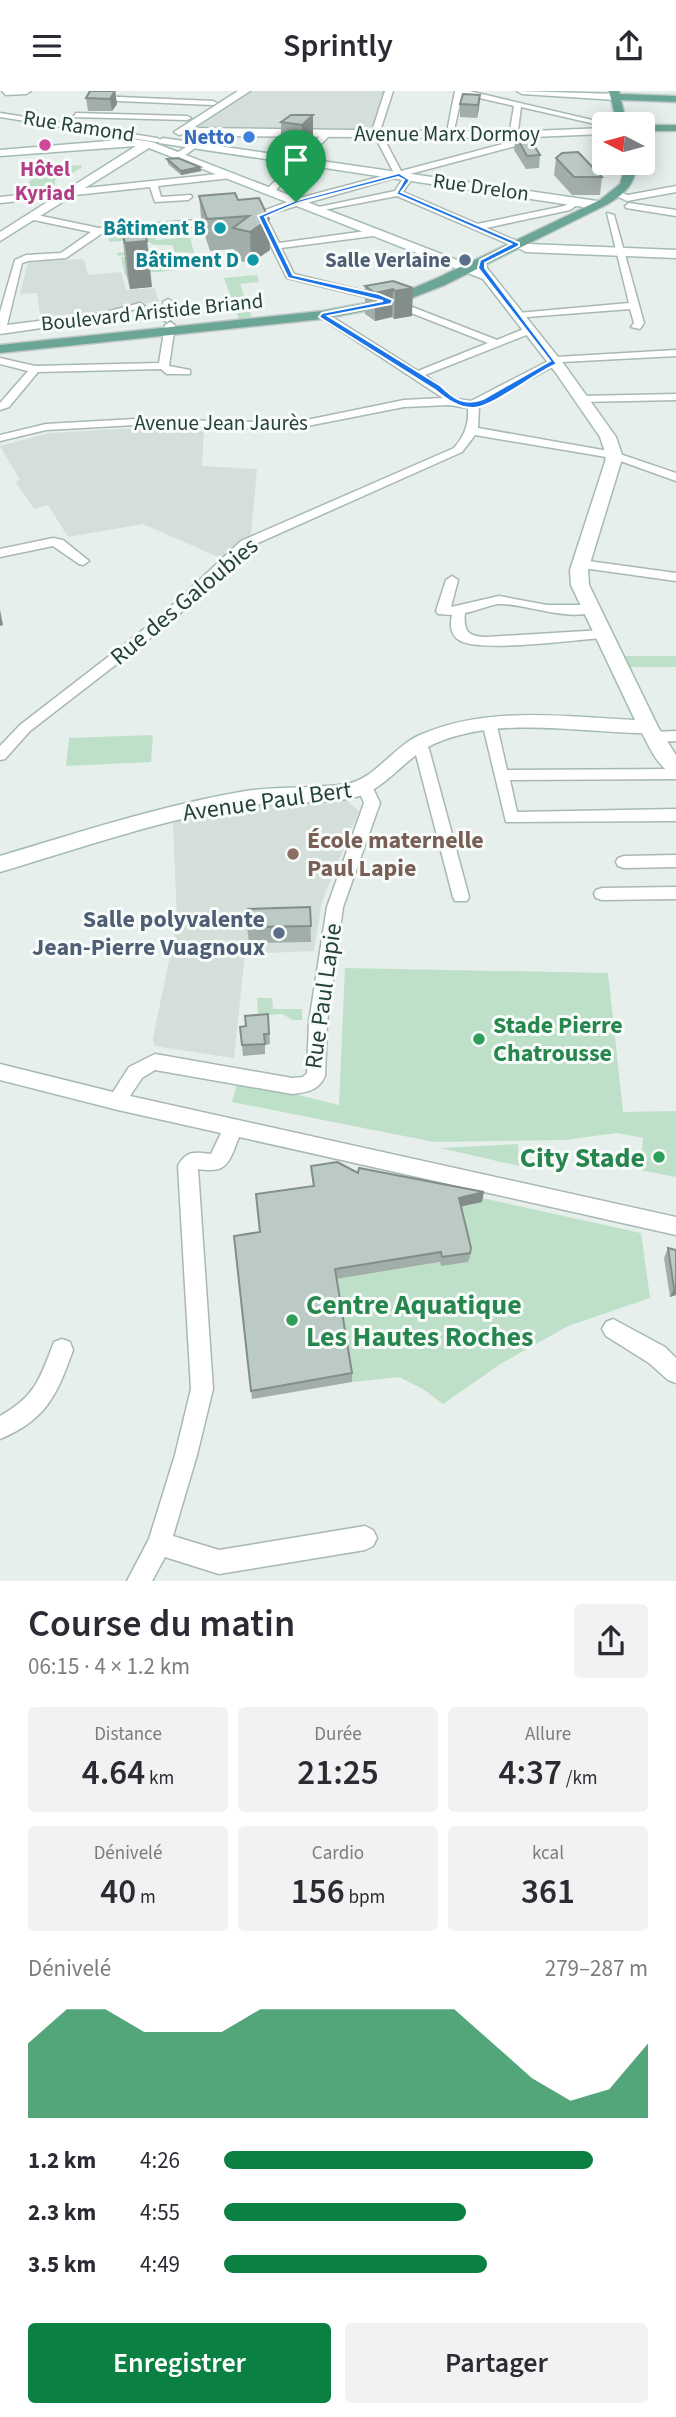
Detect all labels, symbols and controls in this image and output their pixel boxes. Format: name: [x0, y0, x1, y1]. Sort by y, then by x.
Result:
text: Sprintly: [283, 23, 393, 69]
icon: menu: [28, 27, 66, 65]
icon: share: [610, 27, 648, 65]
street label: Rue Ramond: [21, 102, 137, 150]
north arrow: [592, 112, 654, 175]
map controls: [592, 112, 655, 175]
street label: Avenue Marx Dormoy: [354, 119, 540, 149]
place label: Netto: [183, 122, 235, 152]
marker: Netto: [241, 129, 257, 145]
pin: [266, 130, 326, 202]
marker: Hôtel Kyriad: [37, 137, 53, 153]
icon: arrive: [277, 141, 315, 179]
place label: Hôtel Kyriad: [15, 154, 75, 208]
street label: Rue Drelon: [431, 165, 531, 209]
place label: Bâtiment B: [103, 213, 206, 243]
marker: Bâtiment B: [212, 220, 228, 236]
place label: Bâtiment D: [135, 245, 239, 275]
place label: Salle Verlaine: [325, 245, 451, 275]
marker: Bâtiment D: [245, 252, 261, 268]
marker: Salle Verlaine: [457, 252, 473, 268]
street label: Boulevard Aristide Briand: [39, 285, 265, 339]
street label: Avenue Jean Jaurès: [134, 408, 308, 438]
street label: Rue des Galoubies: [103, 529, 266, 674]
street label: Avenue Paul Bert: [181, 772, 354, 831]
place label: École maternelle Paul Lapie: [307, 823, 484, 886]
marker: École maternelle Paul Lapie: [285, 846, 301, 862]
place label: Salle polyvalente Jean-Pierre Vuagnoux: [32, 902, 265, 965]
street label: Rue Paul Lapie: [296, 921, 351, 1071]
marker: Salle polyvalente Jean-Pierre Vuagnoux: [271, 925, 287, 941]
place label: Stade Pierre Chatrousse: [493, 1008, 623, 1071]
marker: Stade Pierre Chatrousse: [471, 1031, 487, 1047]
place label: City Stade: [520, 1138, 645, 1178]
marker: City Stade: [651, 1149, 667, 1165]
place label: Centre Aquatique Les Hautes Roches: [306, 1285, 533, 1357]
marker: Centre Aquatique Les Hautes Roches: [284, 1312, 300, 1328]
text: Course du matin: [28, 1597, 295, 1651]
button: share: [574, 1604, 648, 1678]
text: 06:15 · 4 × 1.2 km: [28, 1650, 190, 1683]
text: Distance: [94, 1721, 162, 1748]
text: Durée: [314, 1721, 362, 1748]
text: Allure: [525, 1721, 571, 1748]
text: 4.64: [82, 1748, 145, 1798]
text: 21:25: [297, 1748, 379, 1798]
text: 4:37: [498, 1748, 562, 1798]
text: km: [145, 1765, 174, 1792]
text: /km: [562, 1765, 598, 1792]
text: Dénivelé: [94, 1840, 162, 1867]
text: Cardio: [312, 1840, 364, 1867]
text: kcal: [532, 1840, 564, 1867]
text: 40: [100, 1867, 136, 1917]
text: 156: [291, 1867, 345, 1917]
text: 361: [521, 1867, 575, 1917]
text: m: [136, 1884, 156, 1911]
text: bpm: [345, 1884, 385, 1911]
text: Dénivelé: [28, 1952, 111, 1985]
text: 279–287 m: [545, 1952, 648, 1985]
text: 1.2 km: [28, 2144, 96, 2177]
text: 4:26: [140, 2144, 180, 2177]
text: 2.3 km: [28, 2196, 96, 2229]
text: 4:55: [140, 2196, 180, 2229]
text: 3.5 km: [28, 2248, 96, 2281]
text: 4:49: [140, 2248, 180, 2281]
button: Enregistrer: [28, 2323, 331, 2403]
button: Partager: [345, 2323, 648, 2403]

